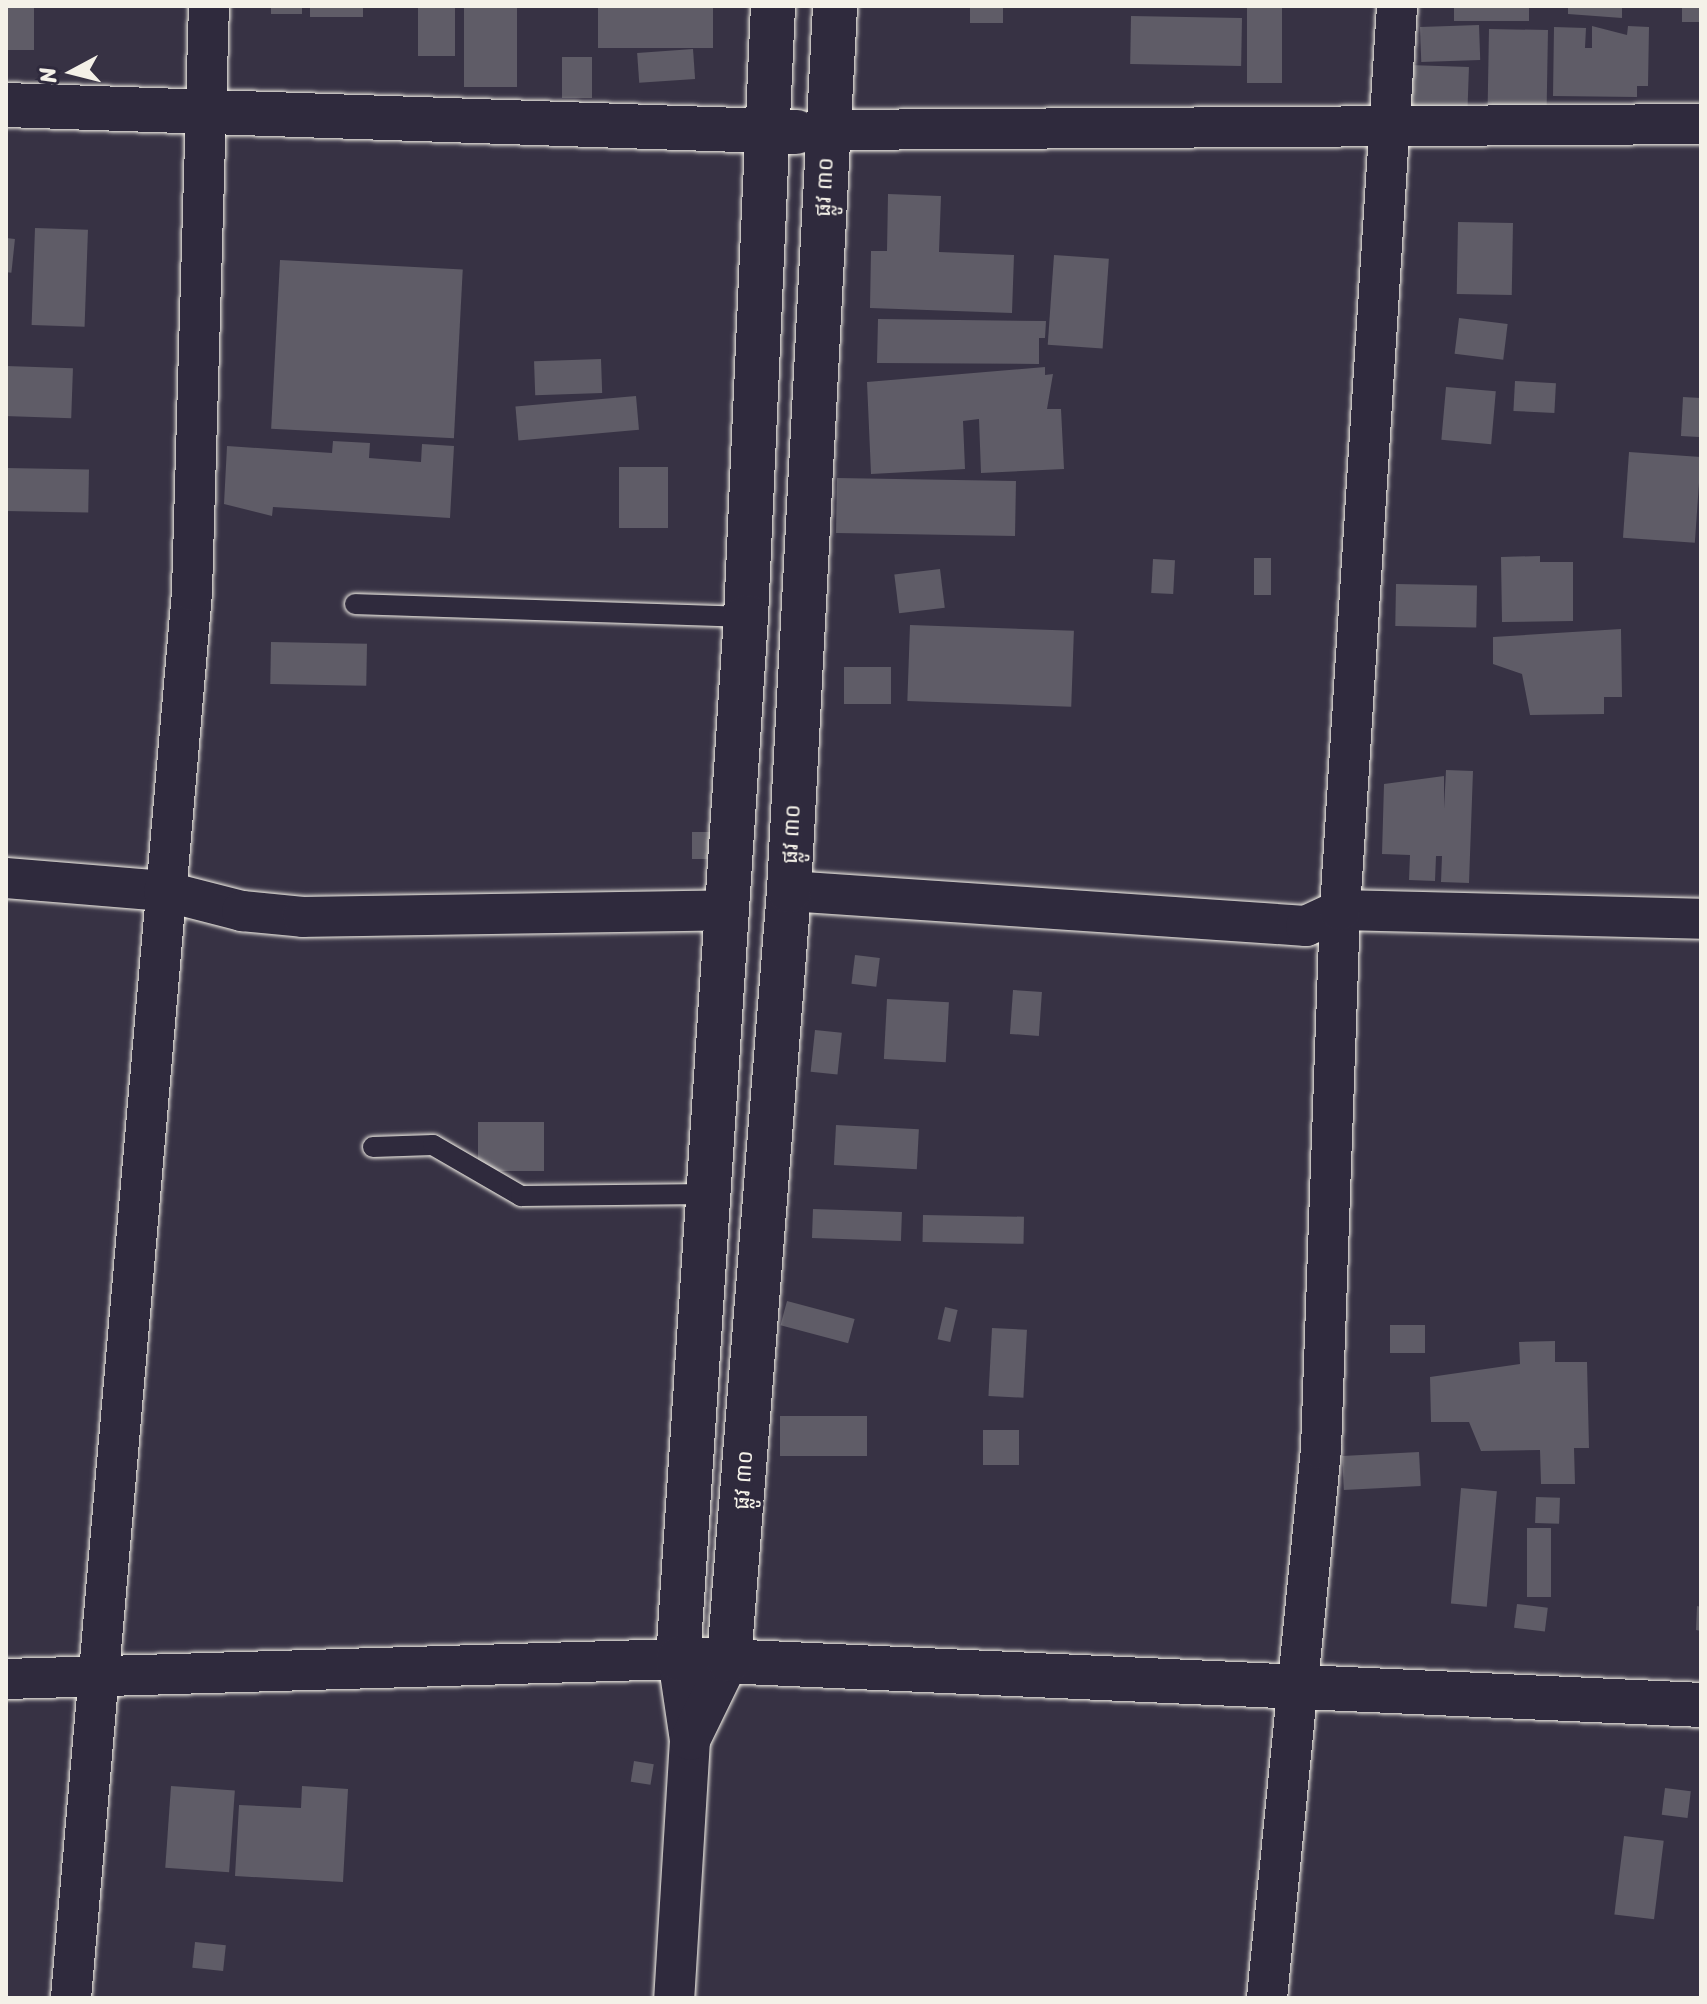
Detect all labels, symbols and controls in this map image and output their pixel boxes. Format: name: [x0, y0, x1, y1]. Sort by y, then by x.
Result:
north arrow: [32, 32, 112, 112]
text: N: [27, 65, 68, 85]
street label: ផ្លូវ ៣០: [809, 156, 839, 218]
street label: ផ្លូវ ៣០: [776, 803, 806, 865]
street label: ផ្លូវ ៣០: [728, 1449, 758, 1511]

